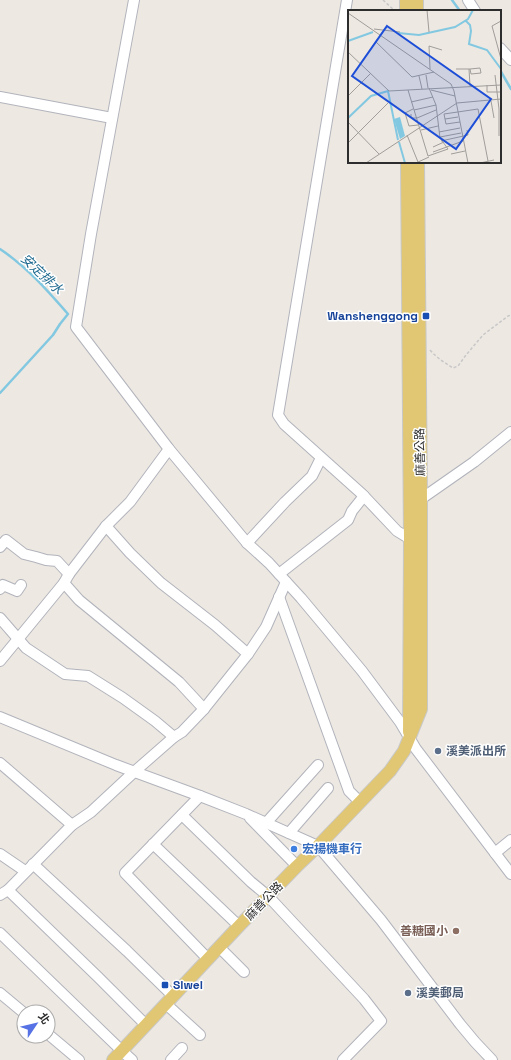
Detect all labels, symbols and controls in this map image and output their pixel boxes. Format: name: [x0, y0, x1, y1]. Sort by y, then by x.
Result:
inset map: [348, 10, 501, 163]
water label: 安定排水: [17, 250, 68, 299]
place label: Wanshenggong: [327, 308, 418, 324]
marker: Wanshenggong: [421, 311, 431, 321]
street label: 麻善公路: [412, 428, 428, 476]
place label: 溪美派出所: [446, 743, 506, 759]
marker: 溪美派出所: [433, 746, 443, 756]
place label: 宏揚機車行: [302, 841, 362, 857]
marker: 宏揚機車行: [289, 844, 299, 854]
street label: 麻善公路: [242, 878, 286, 924]
place label: 善糖國小: [400, 923, 448, 939]
marker: 善糖國小: [451, 926, 461, 936]
place label: Siwei: [173, 977, 203, 993]
marker: Siwei: [160, 980, 170, 990]
place label: 溪美郵局: [416, 985, 464, 1001]
marker: 溪美郵局: [403, 988, 413, 998]
north arrow: [16, 1004, 56, 1044]
text: 北: [35, 1010, 53, 1027]

